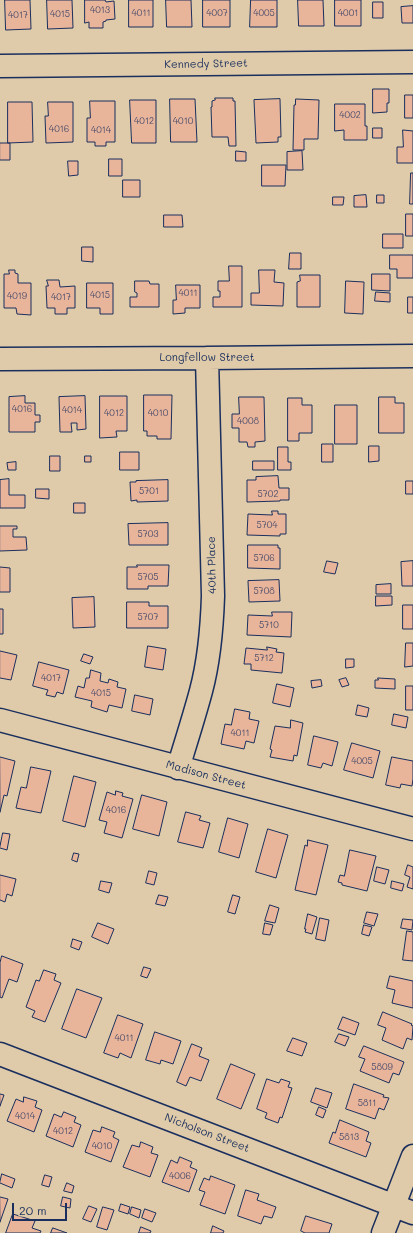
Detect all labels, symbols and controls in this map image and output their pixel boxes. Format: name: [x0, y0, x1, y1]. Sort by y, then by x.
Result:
house number: 4013: [90, 5, 110, 15]
house number: 4011: [132, 8, 150, 18]
house number: 4007: [206, 8, 228, 18]
house number: 4005: [253, 8, 275, 18]
house number: 4001: [338, 8, 358, 18]
house number: 4015: [50, 9, 70, 19]
house number: 4017: [8, 10, 28, 20]
street label: Kennedy Street: [164, 57, 248, 71]
house number: 4002: [339, 110, 361, 120]
house number: 4012: [134, 116, 154, 126]
house number: 4010: [173, 116, 193, 126]
house number: 4016: [49, 124, 69, 134]
house number: 4014: [91, 125, 111, 135]
house number: 4011: [179, 288, 197, 298]
house number: 4015: [90, 290, 110, 300]
house number: 4019: [7, 291, 27, 301]
house number: 4017: [51, 292, 71, 302]
street label: Longfellow Street: [160, 351, 254, 365]
house number: 4016: [12, 404, 32, 414]
house number: 4014: [62, 405, 82, 415]
house number: 4012: [104, 408, 124, 418]
house number: 4010: [148, 408, 168, 418]
house number: 4008: [237, 416, 259, 426]
house number: 5701: [139, 486, 159, 496]
house number: 5702: [258, 489, 278, 499]
house number: 5704: [256, 520, 278, 530]
house number: 5703: [137, 529, 159, 539]
street label: 40th Place: [205, 536, 219, 594]
house number: 5706: [253, 553, 275, 563]
house number: 5705: [137, 572, 159, 582]
house number: 5708: [253, 586, 275, 596]
house number: 5707: [138, 612, 158, 622]
house number: 5710: [259, 620, 279, 630]
house number: 5712: [254, 653, 274, 663]
house number: 4017: [41, 673, 61, 683]
house number: 4015: [91, 688, 111, 698]
house number: 4011: [231, 728, 249, 738]
house number: 4005: [351, 756, 373, 766]
street label: Madison Street: [164, 758, 248, 792]
house number: 4016: [106, 805, 126, 815]
house number: 4011: [115, 1033, 133, 1043]
house number: 5809: [371, 1062, 393, 1072]
house number: 5811: [358, 1098, 376, 1108]
house number: 4014: [15, 1111, 35, 1121]
street label: Nicholson Street: [163, 1111, 251, 1155]
house number: 4012: [53, 1126, 73, 1136]
house number: 5813: [339, 1132, 359, 1142]
house number: 4010: [92, 1141, 112, 1151]
house number: 4006: [169, 1171, 191, 1181]
scale bar: [14, 1195, 69, 1221]
text: 20 m: [19, 1202, 47, 1218]

